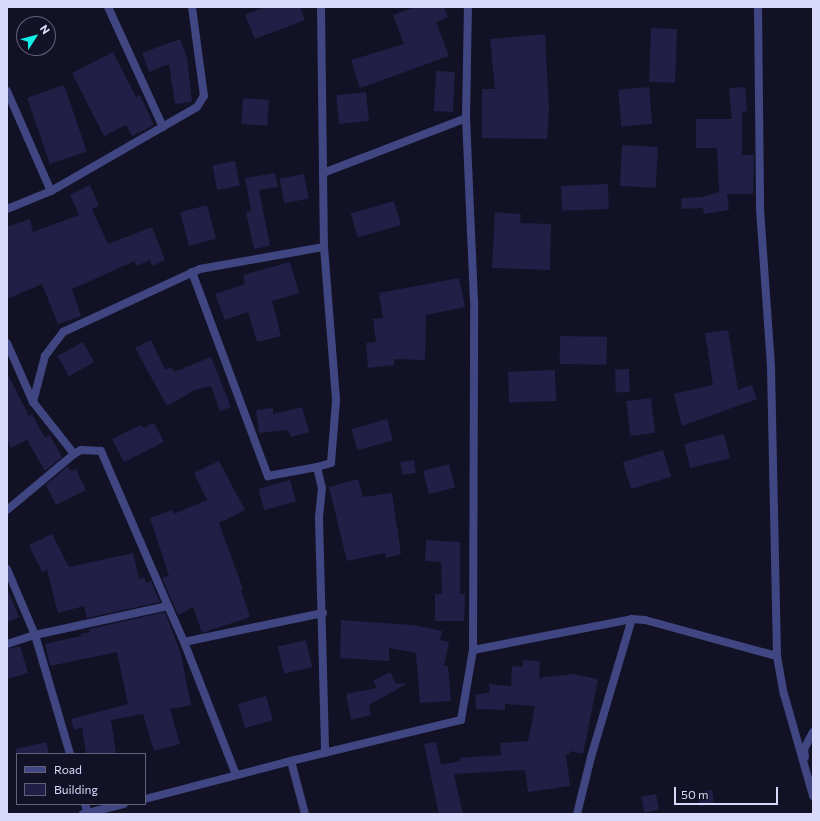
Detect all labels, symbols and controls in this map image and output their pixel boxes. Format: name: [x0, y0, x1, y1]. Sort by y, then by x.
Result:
north arrow: [16, 16, 56, 56]
text: N: [38, 22, 53, 36]
legend: [16, 753, 146, 805]
text: Road: [54, 762, 82, 776]
scale bar: [676, 779, 780, 805]
text: Building: [54, 782, 98, 796]
text: 50 m: [681, 787, 709, 801]

